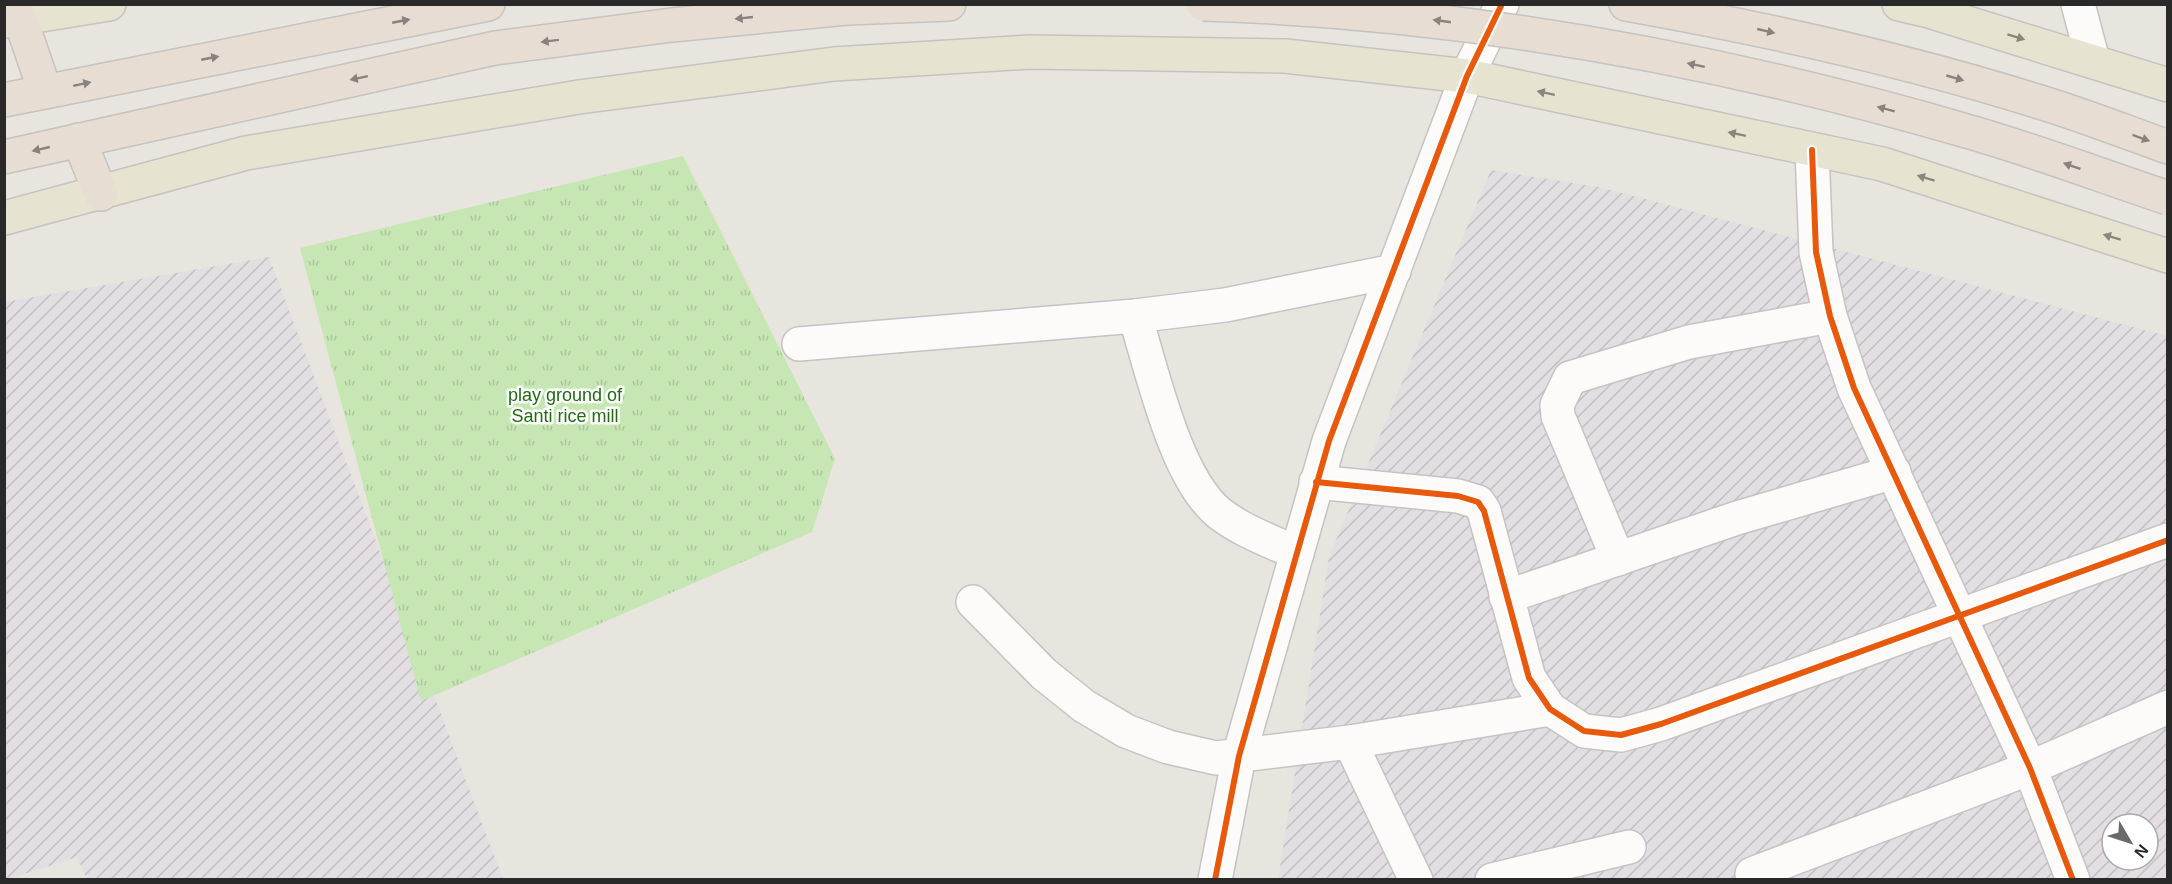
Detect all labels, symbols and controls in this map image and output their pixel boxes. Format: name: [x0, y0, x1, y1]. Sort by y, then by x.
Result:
one-way arrow: [734, 13, 753, 23]
one-way arrow: [392, 16, 411, 25]
one-way arrow: [1432, 17, 1451, 26]
one-way arrow: [1757, 27, 1776, 36]
one-way arrow: [2007, 33, 2025, 43]
one-way arrow: [540, 36, 559, 46]
one-way arrow: [201, 53, 220, 62]
one-way arrow: [1686, 60, 1705, 69]
one-way arrow: [349, 73, 368, 83]
one-way arrow: [1947, 74, 1965, 83]
one-way arrow: [73, 79, 92, 88]
one-way arrow: [1536, 88, 1555, 97]
one-way arrow: [1877, 104, 1895, 114]
one-way arrow: [1727, 129, 1746, 138]
one-way arrow: [2132, 133, 2150, 143]
one-way arrow: [32, 144, 50, 154]
one-way arrow: [2063, 161, 2081, 171]
one-way arrow: [1917, 173, 1935, 183]
one-way arrow: [2103, 232, 2121, 241]
park label: play ground of Santi rice mill: [508, 385, 623, 426]
north arrow: [2100, 812, 2160, 872]
text: N: [2131, 841, 2152, 861]

